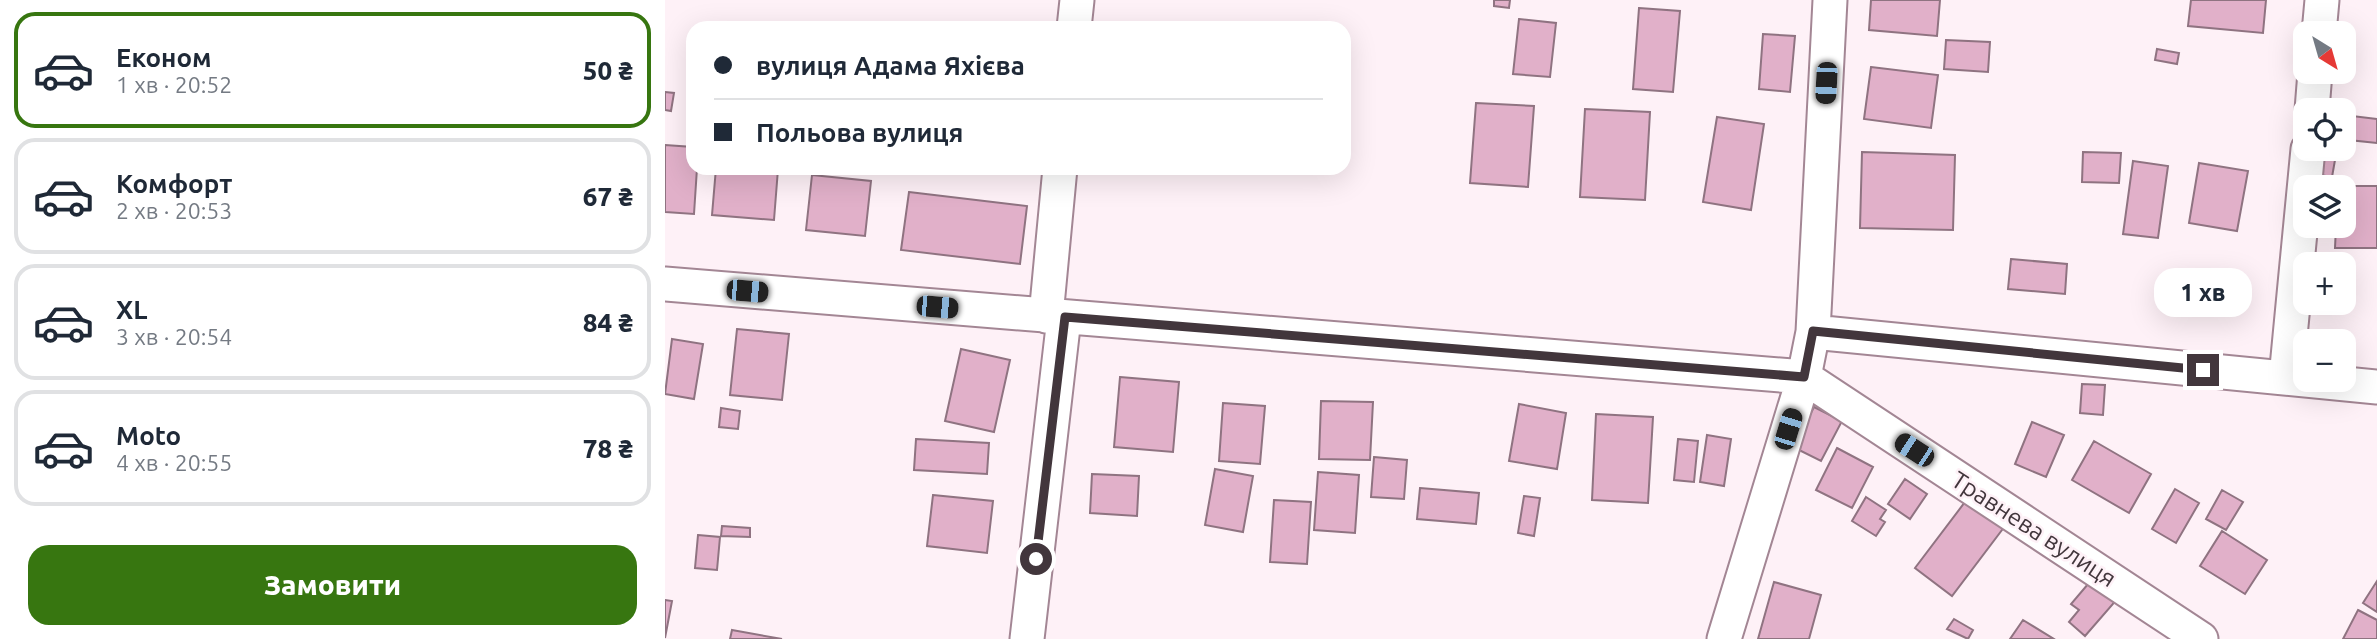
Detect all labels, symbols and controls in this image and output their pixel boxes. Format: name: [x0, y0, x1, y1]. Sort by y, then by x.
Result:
north arrow: [2293, 21, 2355, 84]
map controls: [2293, 21, 2356, 392]
icon: car: [32, 39, 95, 102]
text: Економ: [116, 43, 212, 72]
text: вулиця Адама Яхієва: [756, 51, 1025, 80]
text: 50 ₴: [583, 56, 633, 85]
car: [1815, 61, 1838, 105]
text: 1 хв · 20:52: [116, 72, 232, 97]
button: locate: [2293, 98, 2356, 161]
text: Польова вулиця: [756, 118, 964, 147]
icon: car: [32, 165, 95, 228]
text: Комфорт: [116, 169, 232, 198]
button: layers: [2293, 175, 2356, 238]
text: 67 ₴: [583, 182, 633, 211]
text: 2 хв · 20:53: [116, 198, 232, 223]
button: +: [2293, 252, 2356, 315]
callout: 1 хв: [2154, 268, 2252, 318]
car: [726, 279, 769, 303]
text: 1 хв: [2181, 280, 2226, 305]
icon: car: [32, 291, 95, 354]
text: XL: [116, 295, 147, 324]
car: [916, 295, 959, 319]
text: 84 ₴: [583, 308, 633, 337]
text: 3 хв · 20:54: [116, 324, 232, 349]
button: −: [2293, 329, 2356, 392]
route end: [2187, 354, 2219, 386]
car: [1772, 406, 1805, 452]
icon: car: [32, 417, 95, 480]
text: Moto: [116, 421, 181, 450]
car: [1891, 430, 1938, 470]
text: 78 ₴: [583, 434, 633, 463]
text: 4 хв · 20:55: [116, 450, 232, 475]
street label: Травнева вулиця: [1947, 466, 2121, 592]
route start: [1020, 543, 1052, 575]
button: Замовити: [28, 545, 637, 625]

